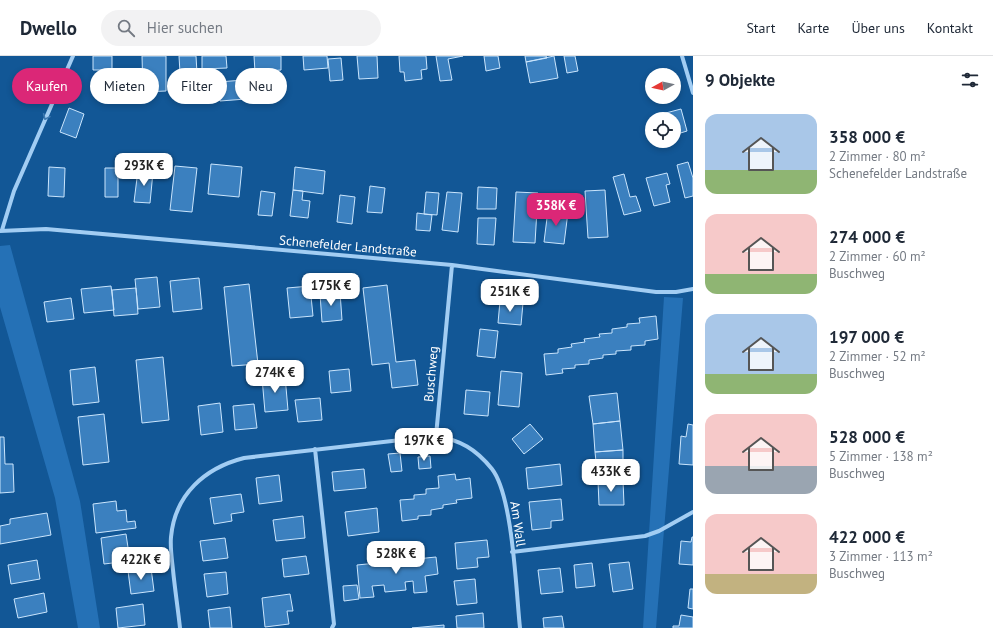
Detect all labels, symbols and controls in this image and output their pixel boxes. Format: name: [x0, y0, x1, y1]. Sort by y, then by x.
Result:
search box: [101, 10, 381, 46]
text: Dwello: [20, 16, 77, 40]
icon: search: [115, 17, 137, 39]
text: Hier suchen: [147, 18, 223, 37]
text: Start: [746, 19, 775, 37]
text: Karte: [797, 19, 829, 37]
text: Über uns: [851, 19, 905, 37]
text: Kontakt: [927, 19, 973, 37]
chip: Kaufen: [12, 68, 82, 104]
chip: Mieten: [90, 68, 159, 104]
chip: Filter: [167, 68, 227, 104]
chip: Neu: [235, 68, 287, 104]
north arrow: [645, 68, 681, 104]
map controls: [645, 68, 681, 148]
text: 9 Objekte: [705, 69, 775, 91]
icon: filters: [959, 69, 981, 91]
button: locate: [645, 112, 681, 148]
one-way arrow: [43, 113, 51, 121]
text: 358 000 €: [829, 126, 905, 148]
icon: home: [737, 130, 785, 178]
text: 2 Zimmer · 80 m²: [829, 148, 926, 165]
pin: 293K €: [111, 153, 177, 187]
text: 293K €: [124, 157, 164, 174]
text: Schenefelder Landstraße: [829, 165, 967, 182]
pin: 358K €: [523, 193, 589, 227]
text: 358K €: [536, 197, 576, 214]
text: 274 000 €: [829, 226, 905, 248]
icon: home: [737, 230, 785, 278]
street label: Schenefelder Landstraße: [278, 232, 418, 260]
text: 2 Zimmer · 60 m²: [829, 248, 926, 265]
text: Buschweg: [829, 265, 885, 282]
pin: 175K €: [298, 273, 364, 307]
text: 175K €: [311, 277, 351, 294]
pin: 251K €: [477, 279, 543, 313]
text: 251K €: [490, 283, 530, 300]
text: 197 000 €: [829, 326, 904, 348]
icon: home: [737, 330, 785, 378]
street label: Buschweg: [420, 345, 442, 403]
text: 2 Zimmer · 52 m²: [829, 348, 926, 365]
pin: 274K €: [242, 360, 308, 394]
text: 274K €: [255, 364, 295, 381]
text: Buschweg: [829, 365, 885, 382]
text: 528 000 €: [829, 426, 905, 448]
pin: 197K €: [391, 428, 457, 462]
icon: home: [737, 430, 785, 478]
text: 197K €: [404, 432, 444, 449]
text: 5 Zimmer · 138 m²: [829, 448, 933, 465]
pin: 433K €: [578, 459, 644, 493]
text: 433K €: [591, 463, 631, 480]
text: Buschweg: [829, 465, 885, 482]
street label: Am Wall: [506, 500, 530, 548]
text: 422 000 €: [829, 526, 905, 548]
icon: home: [737, 530, 785, 578]
pin: 528K €: [363, 541, 429, 575]
text: 528K €: [376, 545, 416, 562]
pin: 422K €: [108, 547, 174, 581]
text: 3 Zimmer · 113 m²: [829, 548, 933, 565]
text: 422K €: [121, 551, 161, 568]
text: Buschweg: [829, 565, 885, 582]

